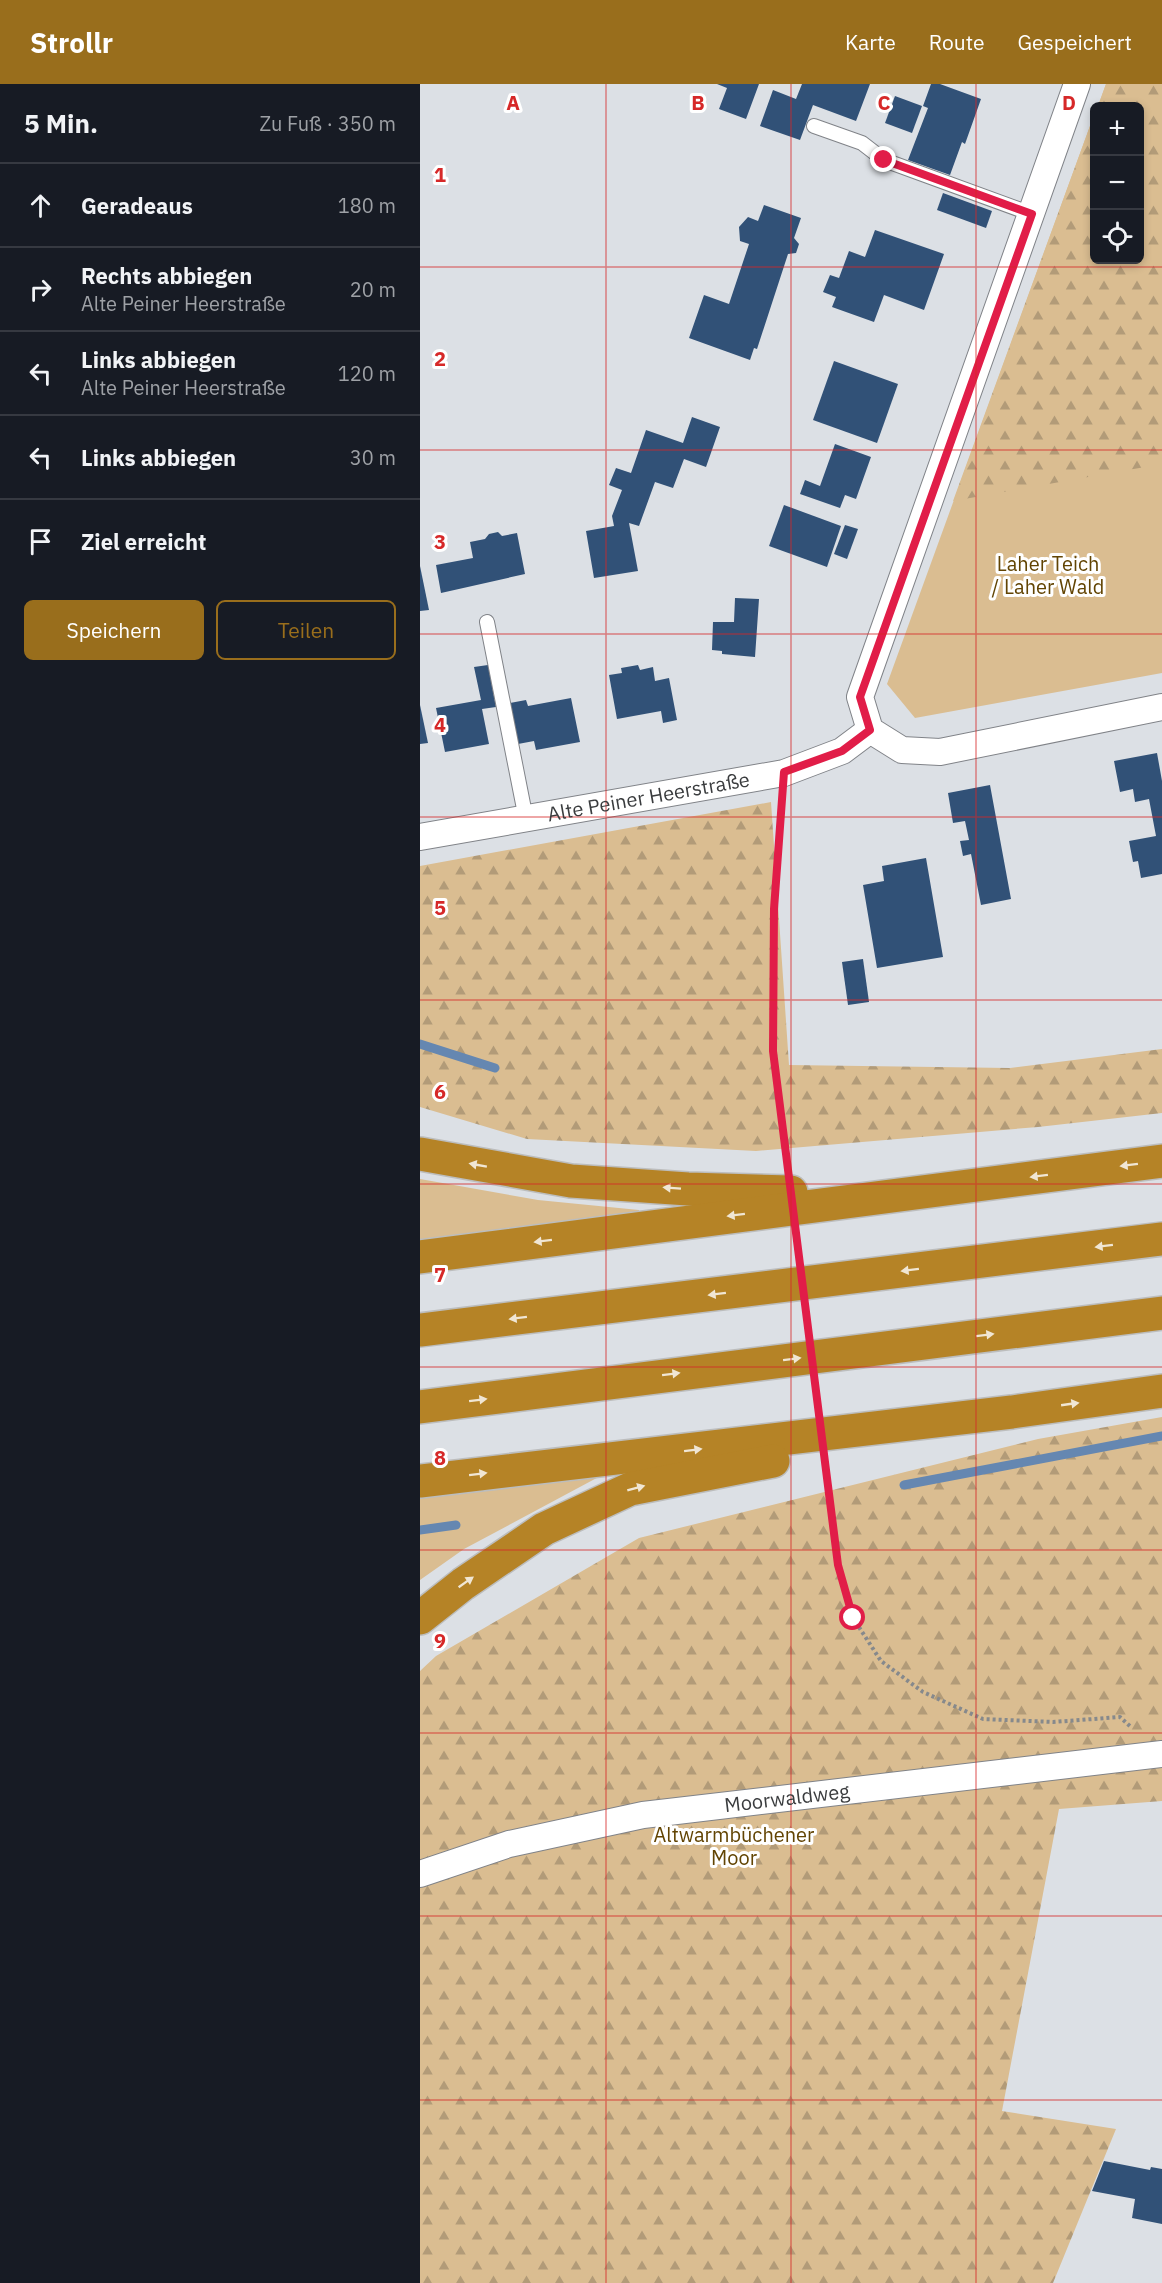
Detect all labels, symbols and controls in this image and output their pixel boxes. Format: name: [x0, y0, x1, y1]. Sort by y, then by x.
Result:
text: Strollr: [30, 24, 113, 61]
text: Karte: [845, 28, 896, 56]
text: Route: [929, 28, 985, 56]
text: Gespeichert: [1018, 28, 1132, 56]
text: A: [506, 89, 520, 116]
text: B: [691, 89, 705, 116]
text: C: [877, 89, 891, 116]
text: D: [1062, 89, 1076, 116]
map controls: [1090, 102, 1144, 264]
button: +: [1090, 102, 1144, 156]
text: 5 Min.: [24, 106, 98, 140]
text: Zu Fuß · 350 m: [259, 110, 396, 137]
route end: [870, 146, 896, 172]
button: −: [1090, 156, 1144, 210]
text: 1: [434, 161, 446, 188]
icon: ahead: [24, 189, 57, 222]
text: Geradeaus: [81, 191, 193, 220]
text: 180 m: [338, 192, 396, 219]
button: locate: [1090, 210, 1144, 264]
text: Rechts abbiegen: [81, 261, 252, 290]
icon: right: [24, 273, 57, 306]
text: 20 m: [350, 276, 396, 303]
text: Alte Peiner Heerstraße: [81, 290, 286, 317]
text: Links abbiegen: [81, 345, 236, 374]
text: 2: [434, 345, 446, 372]
icon: left: [24, 357, 57, 390]
text: 120 m: [338, 360, 396, 387]
text: Alte Peiner Heerstraße: [81, 374, 286, 401]
icon: left: [24, 441, 57, 474]
text: Links abbiegen: [81, 443, 236, 472]
text: 30 m: [350, 444, 396, 471]
icon: arrive: [24, 525, 57, 558]
text: Ziel erreicht: [81, 527, 206, 556]
text: 3: [434, 528, 446, 555]
park label: Laher Teich / Laher Wald: [992, 550, 1104, 600]
button: Speichern: [24, 600, 204, 660]
button: Teilen: [216, 600, 396, 660]
text: 4: [434, 711, 446, 738]
street label: Alte Peiner Heerstraße: [545, 765, 752, 827]
text: 5: [434, 894, 446, 921]
text: 6: [434, 1078, 446, 1105]
one-way arrow: [469, 1160, 488, 1169]
one-way arrow: [1120, 1160, 1139, 1170]
one-way arrow: [1029, 1172, 1048, 1181]
one-way arrow: [662, 1183, 681, 1193]
one-way arrow: [727, 1211, 746, 1220]
one-way arrow: [533, 1236, 552, 1245]
one-way arrow: [1094, 1241, 1113, 1251]
text: 7: [434, 1261, 446, 1288]
one-way arrow: [901, 1265, 920, 1275]
one-way arrow: [707, 1289, 726, 1299]
one-way arrow: [509, 1313, 528, 1323]
one-way arrow: [976, 1330, 995, 1340]
one-way arrow: [782, 1354, 801, 1364]
one-way arrow: [662, 1370, 681, 1379]
one-way arrow: [469, 1395, 488, 1404]
one-way arrow: [1061, 1400, 1080, 1409]
text: 8: [434, 1444, 446, 1471]
one-way arrow: [683, 1445, 702, 1454]
one-way arrow: [469, 1470, 488, 1479]
one-way arrow: [627, 1483, 645, 1493]
one-way arrow: [458, 1576, 474, 1588]
route start: [839, 1604, 865, 1630]
text: 9: [434, 1627, 446, 1654]
street label: Moorwaldweg: [723, 1777, 851, 1818]
park label: Altwarmbüchener Moor: [654, 1821, 814, 1871]

